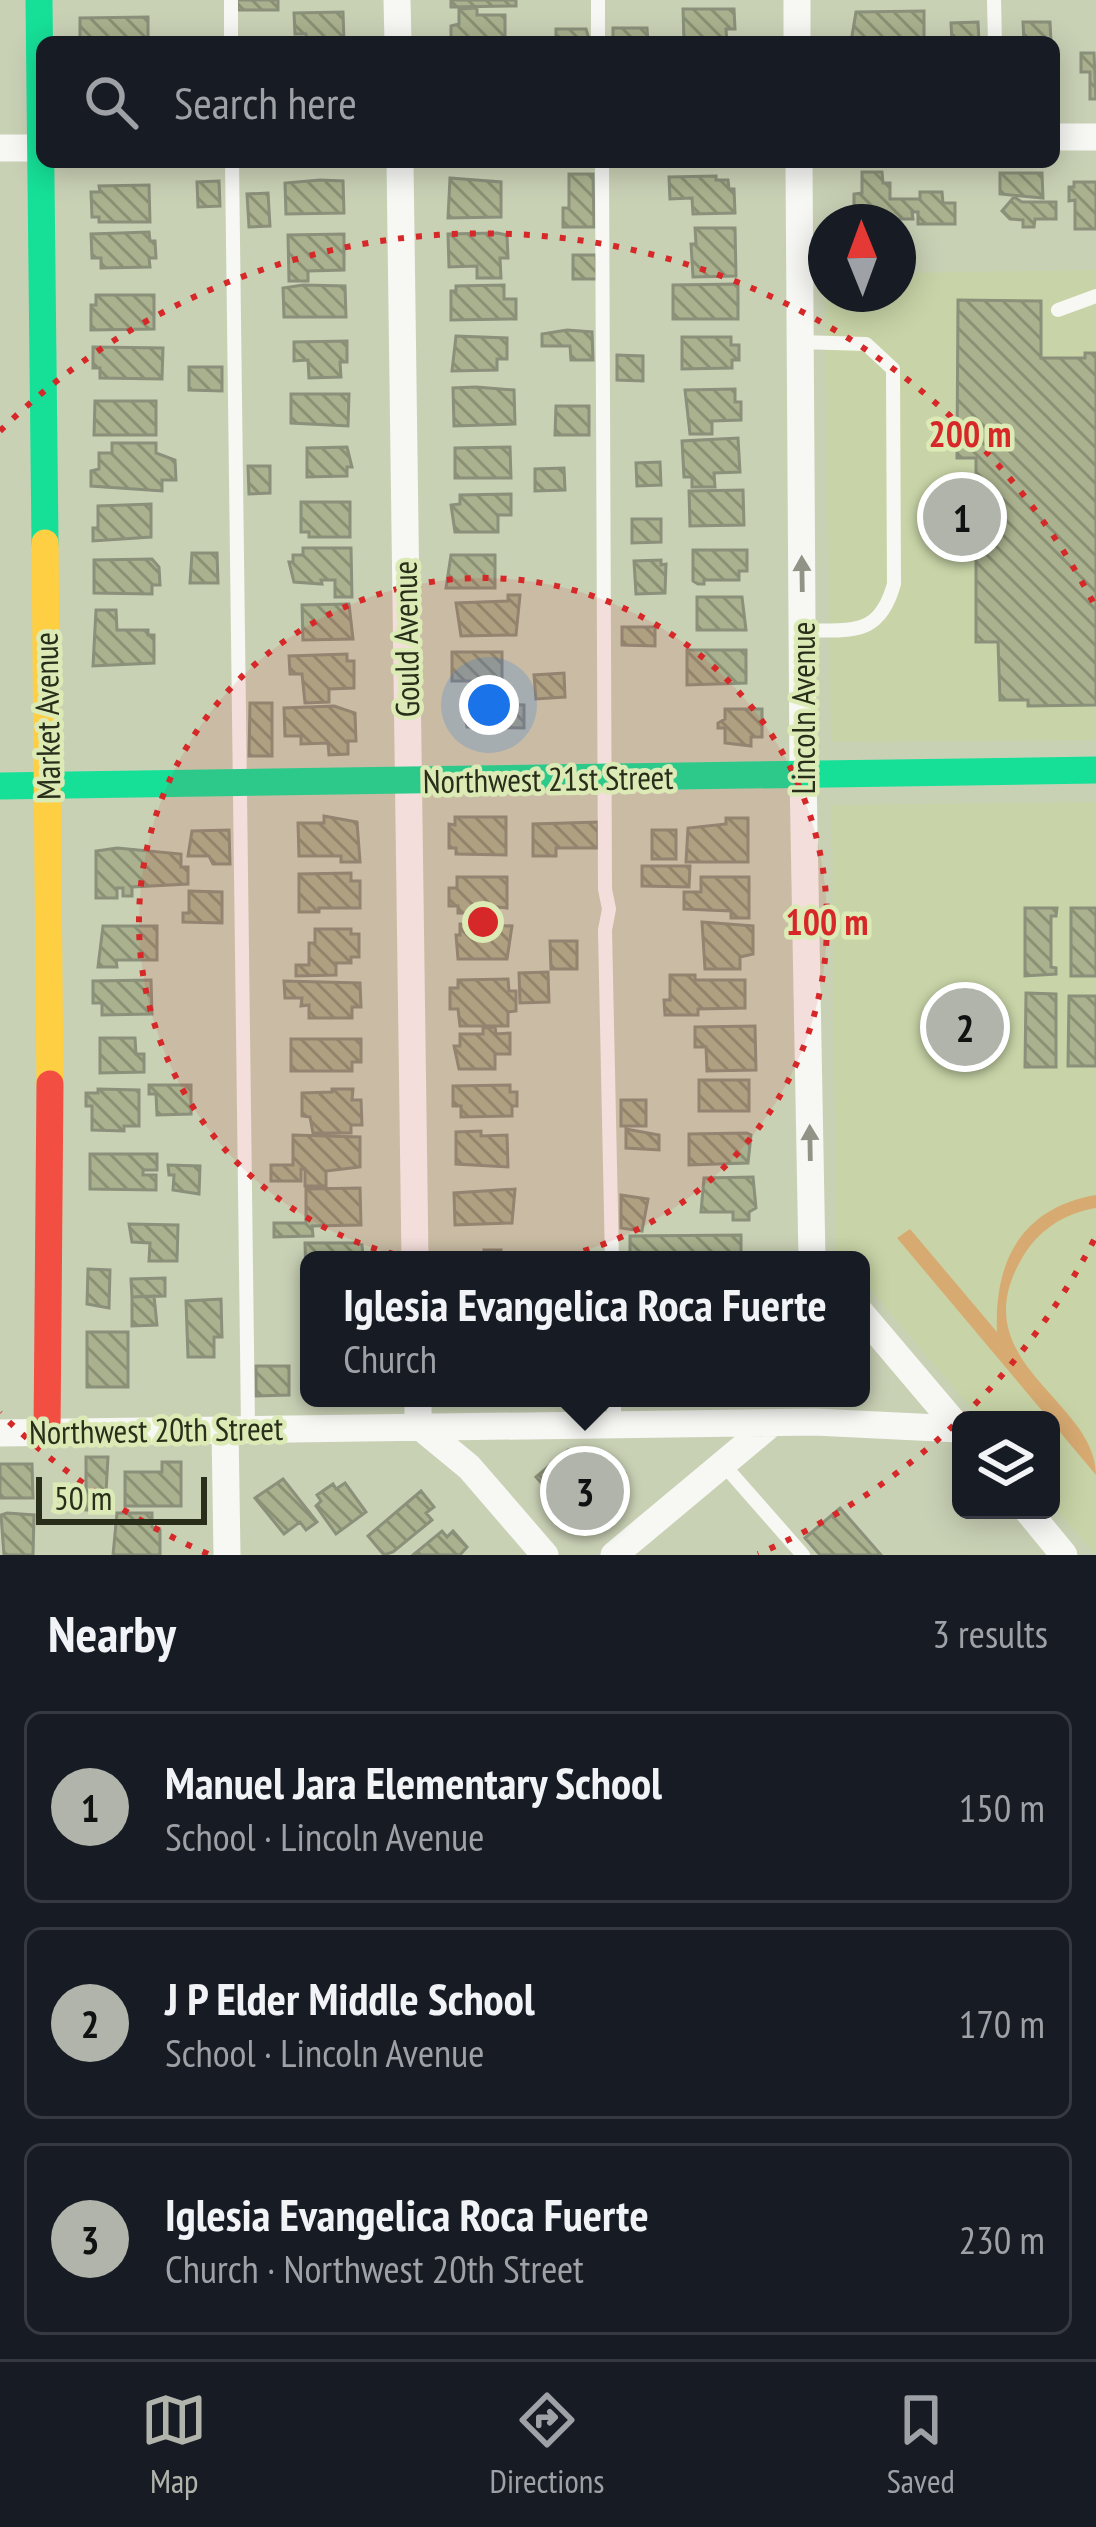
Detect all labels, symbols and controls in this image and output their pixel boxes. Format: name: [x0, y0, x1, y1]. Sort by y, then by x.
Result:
search box: [36, 36, 1060, 168]
icon: search: [78, 69, 144, 135]
text: Search here: [174, 73, 357, 131]
north arrow: [808, 204, 916, 312]
text: 200 m: [929, 410, 1011, 457]
pin: 1: [923, 472, 1001, 562]
one-way arrow: [792, 554, 812, 592]
street label: Gould Avenue: [383, 560, 428, 718]
street label: Lincoln Avenue: [781, 622, 824, 794]
street label: Market Avenue: [24, 632, 69, 800]
your location: [459, 675, 519, 735]
street label: Northwest 21st Street: [422, 755, 674, 802]
text: 100 m: [786, 898, 868, 945]
centre of rings: [462, 901, 504, 943]
pin: 2: [926, 982, 1004, 1072]
one-way arrow: [800, 1123, 819, 1161]
popup: [300, 1251, 870, 1407]
text: Iglesia Evangelica Roca Fuerte: [343, 1275, 827, 1333]
text: Church: [343, 1333, 437, 1384]
street label: Northwest 20th Street: [29, 1406, 283, 1453]
map controls: [952, 1411, 1060, 1519]
button: layers: [952, 1411, 1060, 1519]
pin: 3: [546, 1446, 624, 1536]
scale bar: [36, 1471, 207, 1524]
text: 50 m: [54, 1476, 112, 1519]
text: Nearby: [48, 1600, 176, 1666]
text: 3 results: [932, 1608, 1048, 1659]
text: Manuel Jara Elementary School: [165, 1753, 662, 1811]
text: 1: [81, 1782, 99, 1833]
text: 150 m: [959, 1782, 1045, 1833]
text: School · Lincoln Avenue: [165, 1811, 484, 1862]
text: J P Elder Middle School: [165, 1969, 535, 2027]
text: 2: [81, 1998, 99, 2049]
text: 170 m: [959, 1998, 1045, 2049]
text: School · Lincoln Avenue: [165, 2027, 484, 2078]
text: Iglesia Evangelica Roca Fuerte: [165, 2185, 649, 2243]
text: 3: [81, 2214, 99, 2265]
text: 230 m: [959, 2214, 1045, 2265]
text: Church · Northwest 20th Street: [165, 2243, 584, 2294]
tab: Map: [141, 2387, 207, 2502]
tab: Directions: [490, 2387, 604, 2502]
tab: Saved: [887, 2387, 955, 2502]

